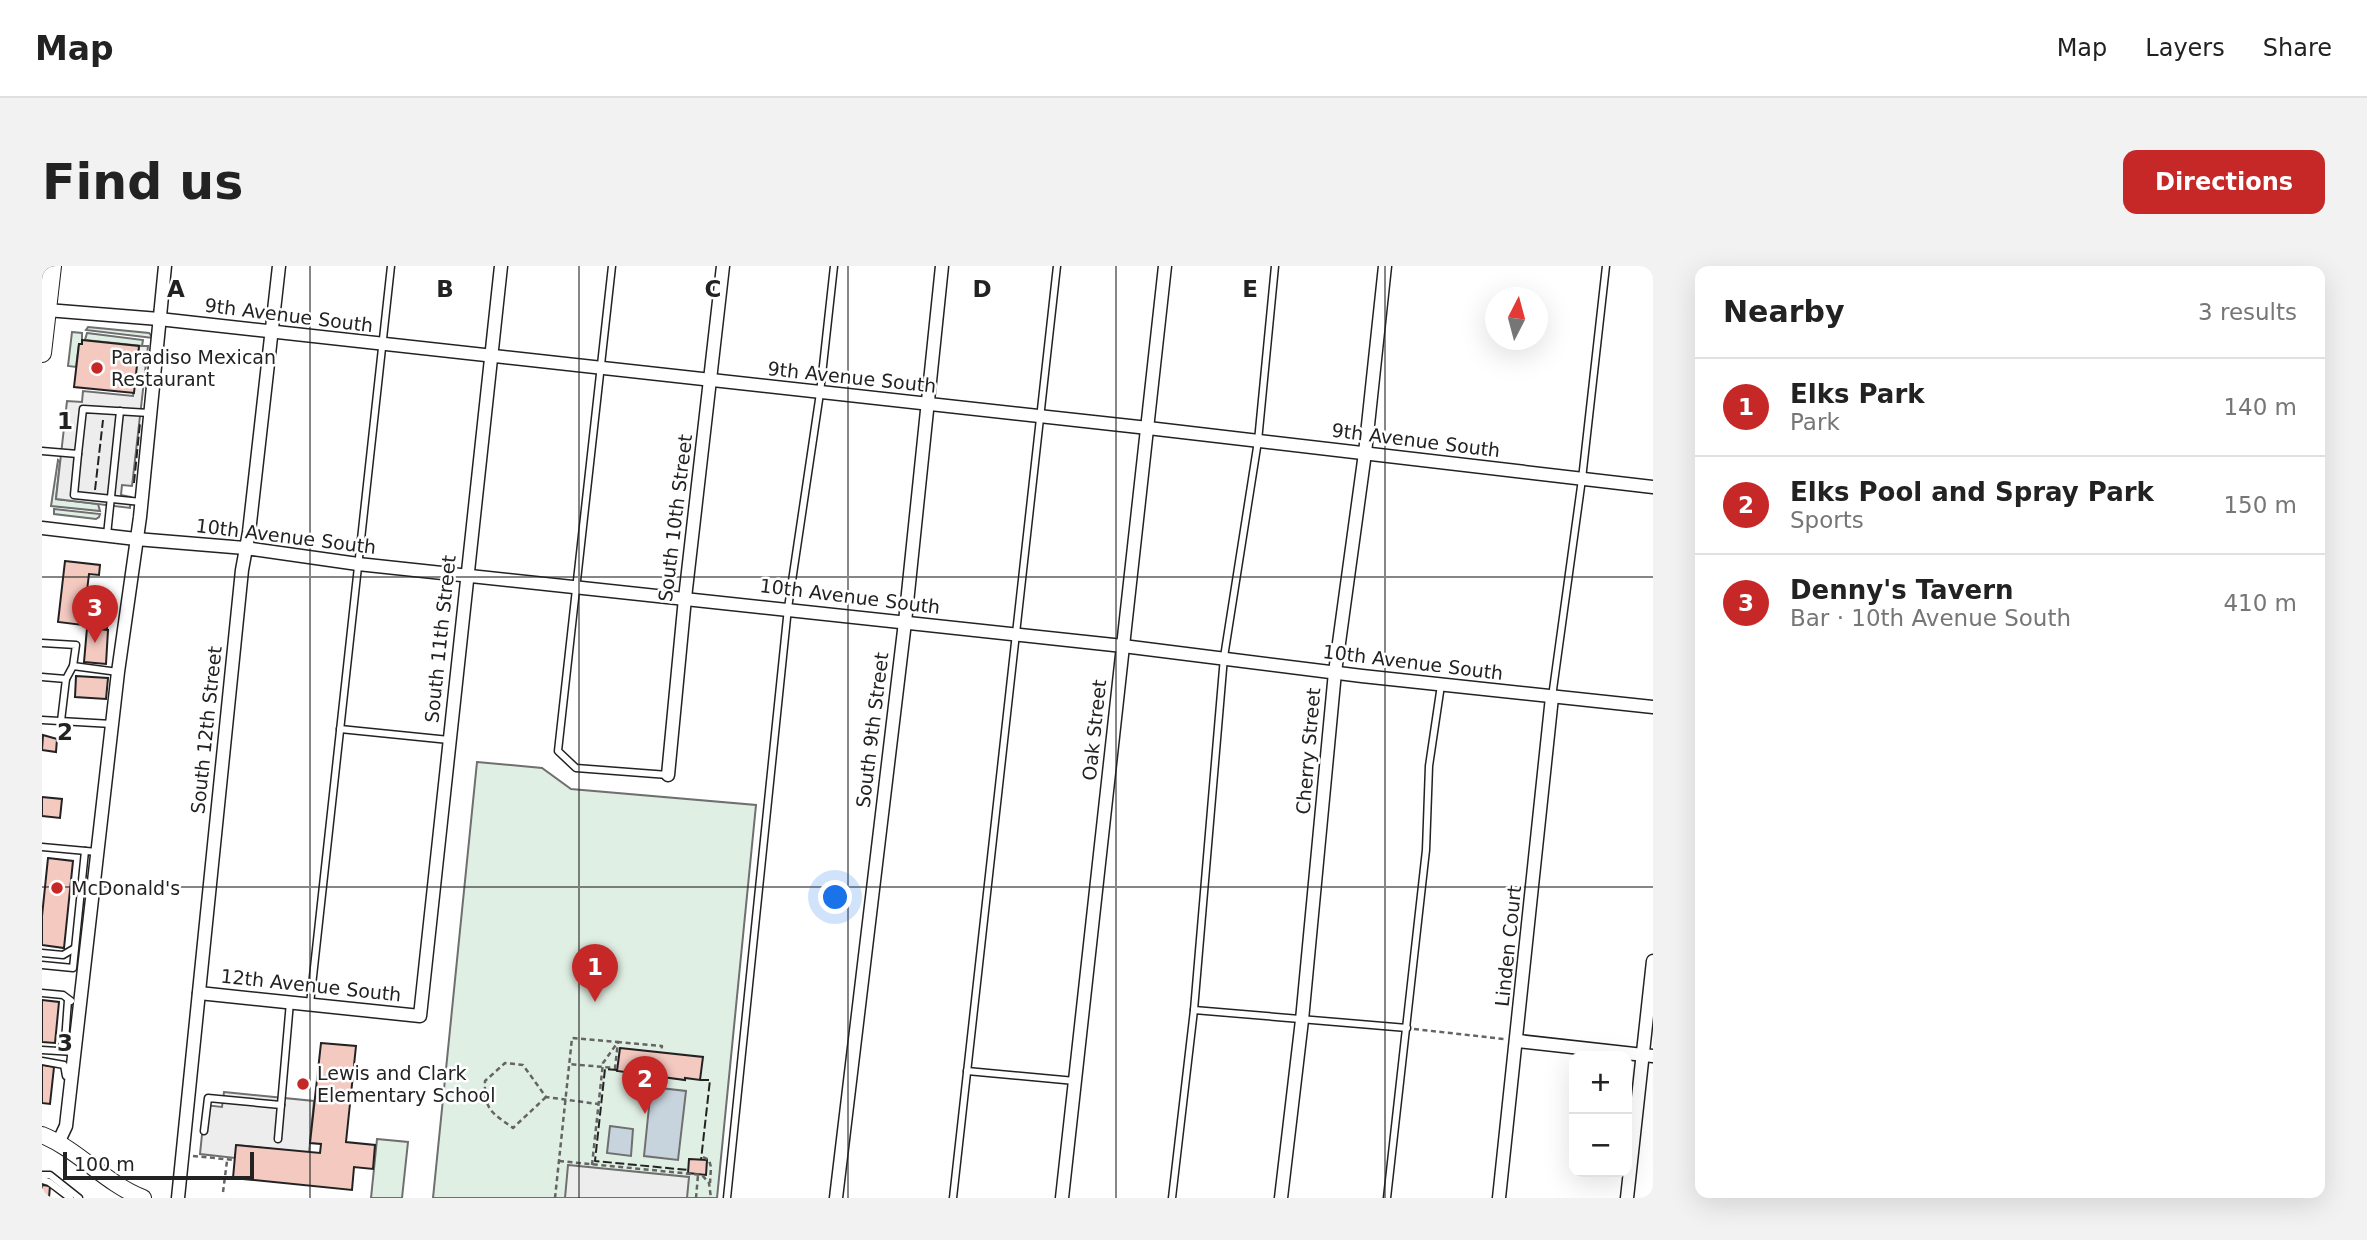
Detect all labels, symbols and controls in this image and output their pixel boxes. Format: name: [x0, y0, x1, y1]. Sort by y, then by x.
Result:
text: Map: [35, 29, 114, 68]
text: Map: [2057, 34, 2107, 62]
text: Layers: [2145, 34, 2225, 62]
text: Share: [2263, 34, 2332, 62]
button: Directions: [2123, 150, 2325, 214]
text: Find us: [42, 154, 243, 211]
text: A: [167, 276, 185, 302]
text: B: [436, 276, 454, 302]
text: C: [705, 276, 721, 302]
text: D: [972, 276, 992, 302]
text: E: [1242, 276, 1258, 302]
north arrow: [1485, 287, 1548, 350]
street label: 9th Avenue South: [204, 294, 374, 336]
text: Nearby: [1723, 294, 1845, 329]
text: 3 results: [2198, 299, 2297, 325]
place label: Paradiso Mexican Restaurant: [111, 346, 276, 390]
street label: 9th Avenue South: [767, 357, 937, 397]
marker: Paradiso Mexican Restaurant: [89, 360, 105, 376]
text: Elks Park: [1790, 379, 1925, 409]
text: 1: [1738, 394, 1754, 420]
text: 140 m: [2223, 394, 2297, 420]
text: 1: [57, 408, 73, 434]
text: Park: [1790, 409, 1840, 435]
street label: 9th Avenue South: [1331, 419, 1501, 461]
street label: South 10th Street: [654, 433, 696, 603]
text: Elks Pool and Spray Park: [1790, 477, 2154, 507]
text: 2: [1738, 492, 1754, 518]
text: 150 m: [2223, 492, 2297, 518]
text: Sports: [1790, 507, 1864, 533]
street label: 10th Avenue South: [195, 514, 377, 558]
street label: South 11th Street: [420, 554, 460, 724]
street label: 10th Avenue South: [759, 574, 941, 618]
text: Denny's Tavern: [1790, 575, 2014, 605]
pin: 3: [72, 585, 118, 643]
text: 3: [1738, 590, 1754, 616]
text: 410 m: [2223, 590, 2297, 616]
text: Bar · 10th Avenue South: [1790, 605, 2071, 631]
street label: 10th Avenue South: [1322, 640, 1504, 684]
street label: South 12th Street: [186, 645, 226, 815]
street label: South 9th Street: [852, 651, 892, 809]
street label: Oak Street: [1078, 678, 1110, 782]
street label: Cherry Street: [1291, 687, 1325, 815]
text: 2: [57, 719, 73, 745]
place label: McDonald's: [71, 877, 180, 899]
marker: McDonald's: [49, 880, 65, 896]
your location: [818, 880, 852, 914]
street label: Linden Court: [1491, 884, 1525, 1008]
pin: 1: [572, 944, 618, 1002]
street label: 12th Avenue South: [220, 965, 402, 1005]
text: 3: [57, 1030, 73, 1056]
map controls: [1569, 1051, 1632, 1177]
button: +: [1569, 1051, 1632, 1114]
pin: 2: [622, 1056, 668, 1114]
place label: Lewis and Clark Elementary School: [317, 1062, 495, 1106]
marker: Lewis and Clark Elementary School: [295, 1076, 311, 1092]
button: −: [1569, 1114, 1632, 1177]
scale bar: [63, 1149, 254, 1181]
text: 100 m: [74, 1153, 135, 1175]

